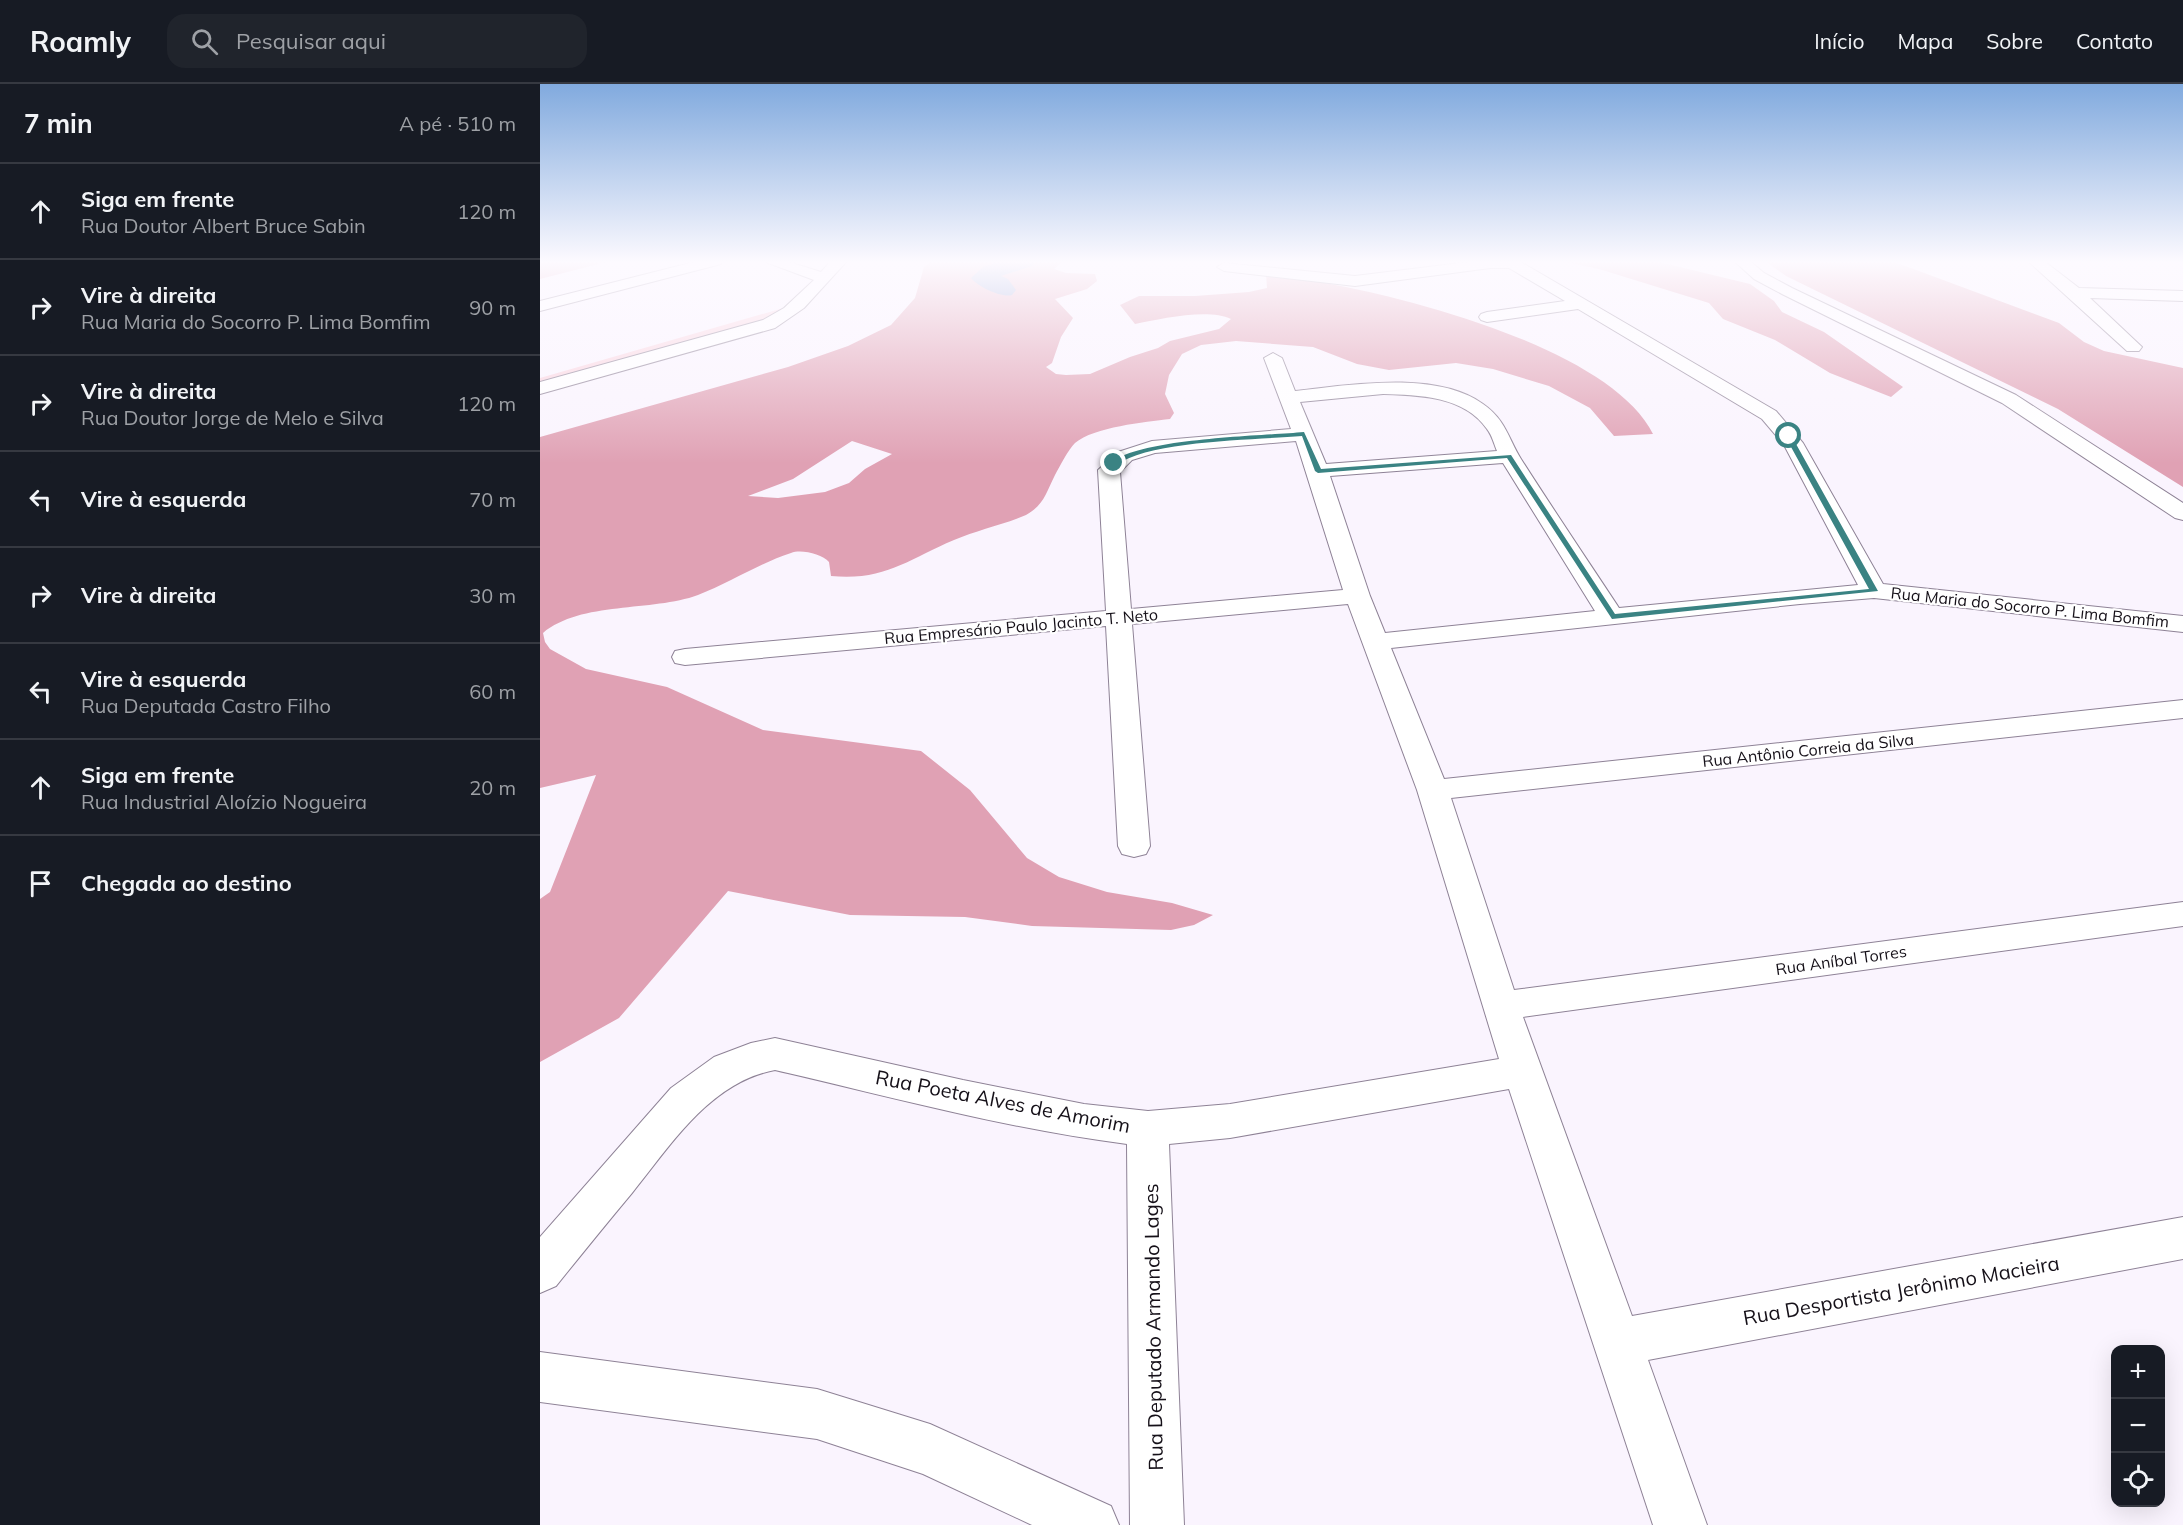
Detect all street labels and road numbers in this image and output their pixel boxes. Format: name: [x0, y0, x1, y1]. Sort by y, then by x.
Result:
street label: Rua Maria do Socorro P. Lima Bomfim: [1890, 582, 2170, 632]
street label: Rua Empresário Paulo Jacinto T. Neto: [883, 604, 1159, 648]
street label: Rua Antônio Correia da Silva: [1701, 729, 1915, 771]
street label: Rua Aníbal Torres: [1774, 941, 1908, 979]
street label: Rua Poeta Alves de Amorim: [873, 1064, 1133, 1138]
street label: Rua Deputado Armando Lages: [1138, 1183, 1168, 1471]
street label: Rua Desportista Jerônimo Macieira: [1741, 1250, 2061, 1330]

